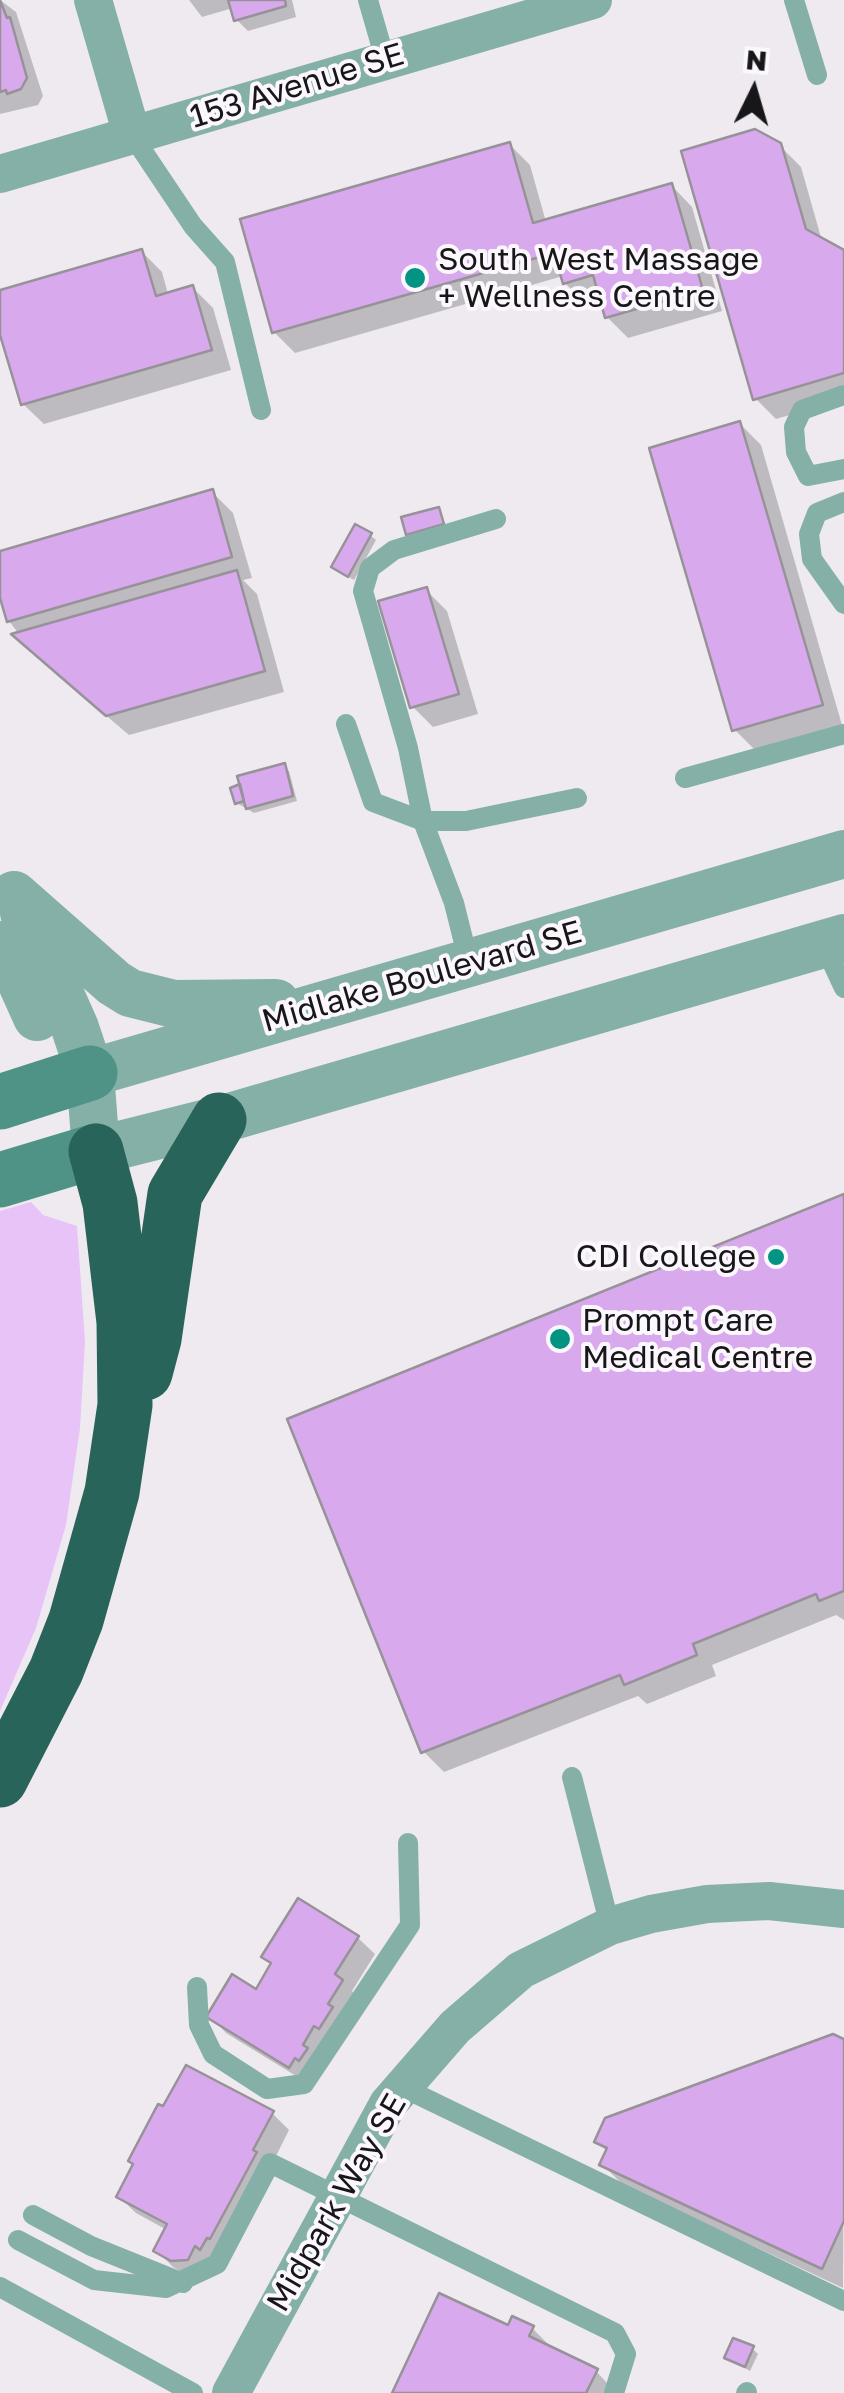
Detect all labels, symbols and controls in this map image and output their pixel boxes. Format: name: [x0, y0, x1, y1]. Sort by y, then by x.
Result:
street label: 153 Avenue SE: [185, 35, 409, 137]
north arrow: [704, 40, 804, 140]
text: N: [745, 42, 769, 77]
place label: South West Massage + Wellness Centre: [438, 241, 759, 316]
marker: South West Massage + Wellness Centre: [402, 265, 428, 291]
street label: Midlake Boulevard SE: [258, 913, 586, 1041]
place label: CDI College: [576, 1238, 756, 1276]
marker: CDI College: [765, 1246, 787, 1268]
place label: Prompt Care Medical Centre: [582, 1302, 813, 1377]
marker: Prompt Care Medical Centre: [547, 1326, 573, 1352]
street label: Midpark Way SE: [259, 2087, 415, 2319]

